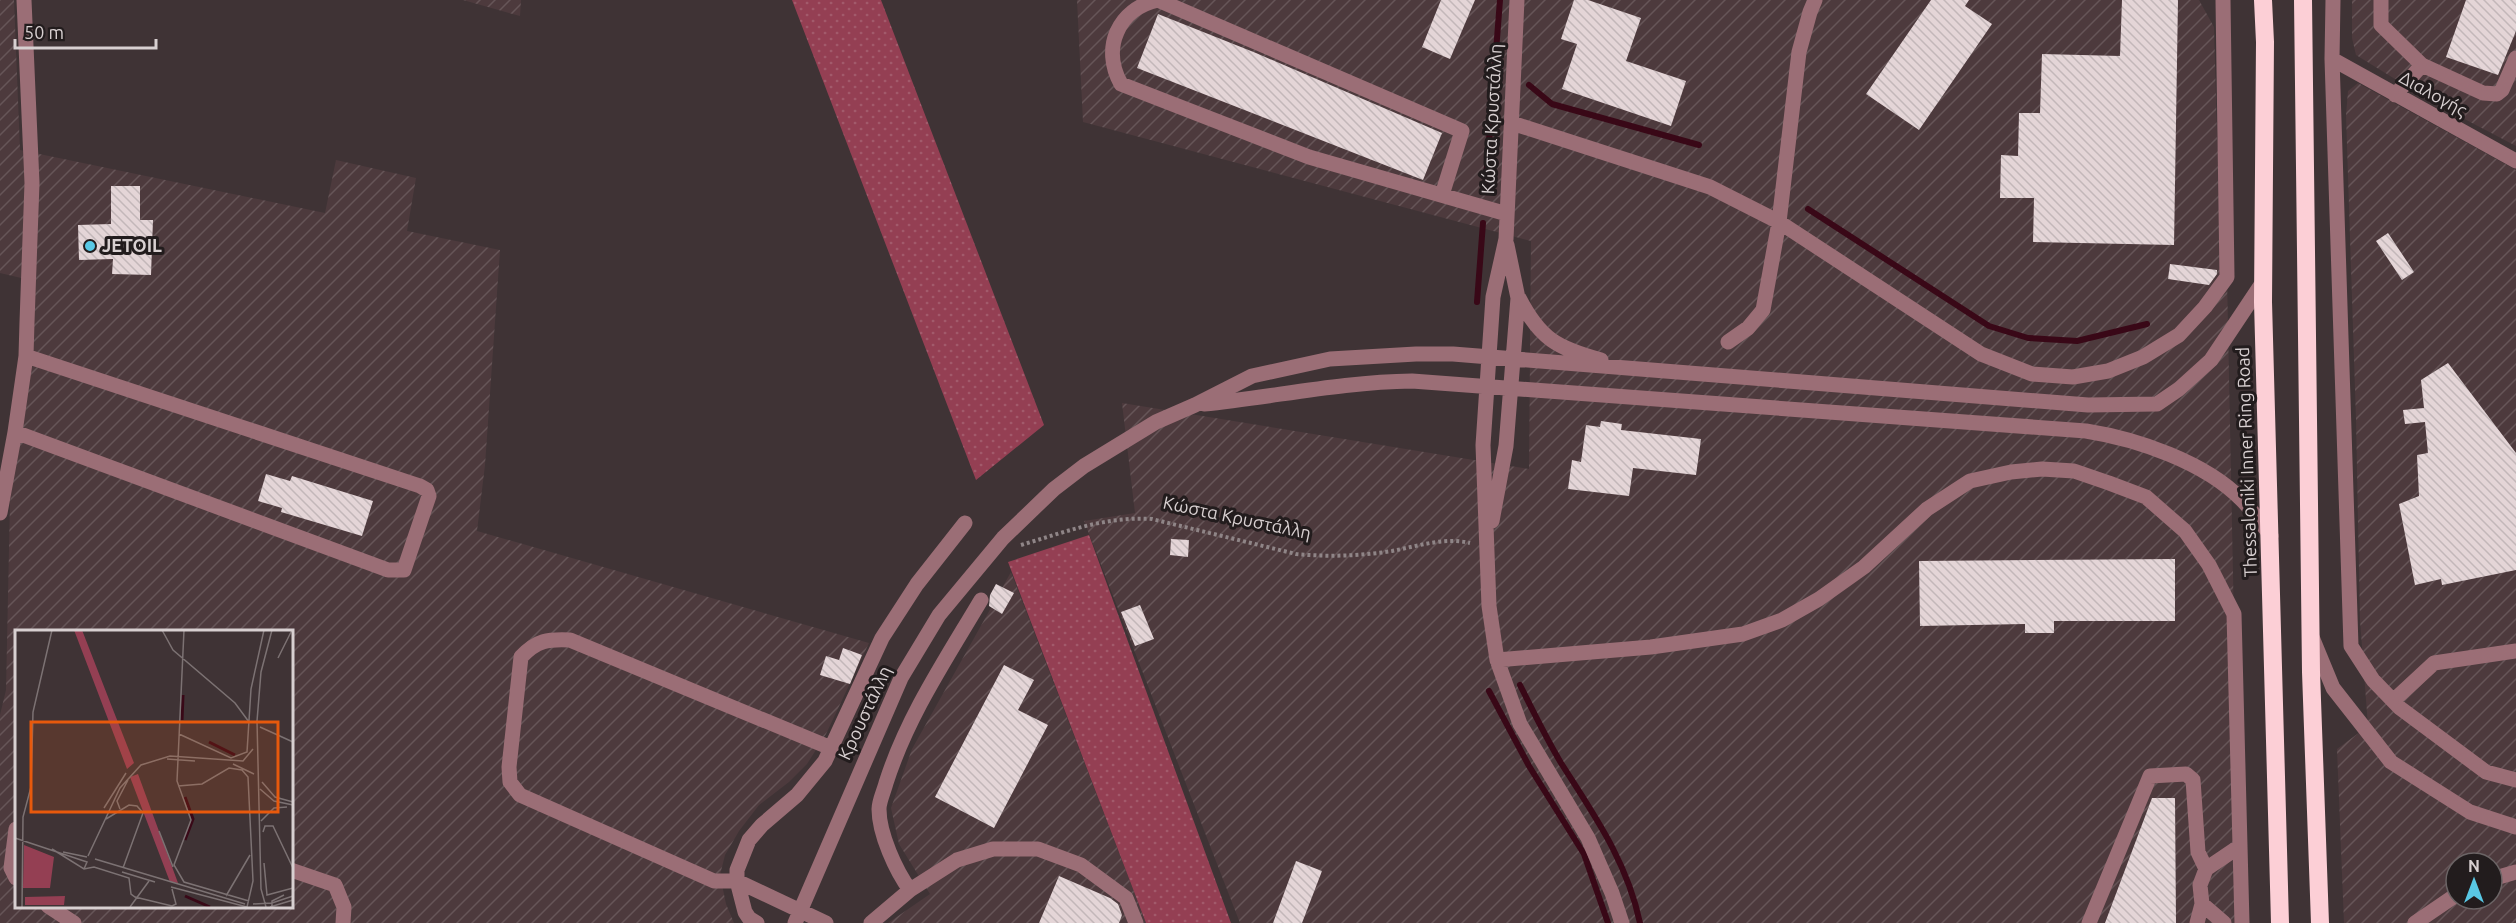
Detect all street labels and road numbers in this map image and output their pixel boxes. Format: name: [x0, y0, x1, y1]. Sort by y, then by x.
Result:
street label: Κώστα Κρυστάλλη: [1477, 43, 1505, 195]
street label: Διαλογής: [2396, 66, 2471, 121]
street label: Thessaloniki Inner Ring Road: [2232, 347, 2260, 578]
street label: Κώστα Κρυστάλλη: [1161, 492, 1313, 542]
street label: Κρουστάλλη: [834, 662, 895, 763]

